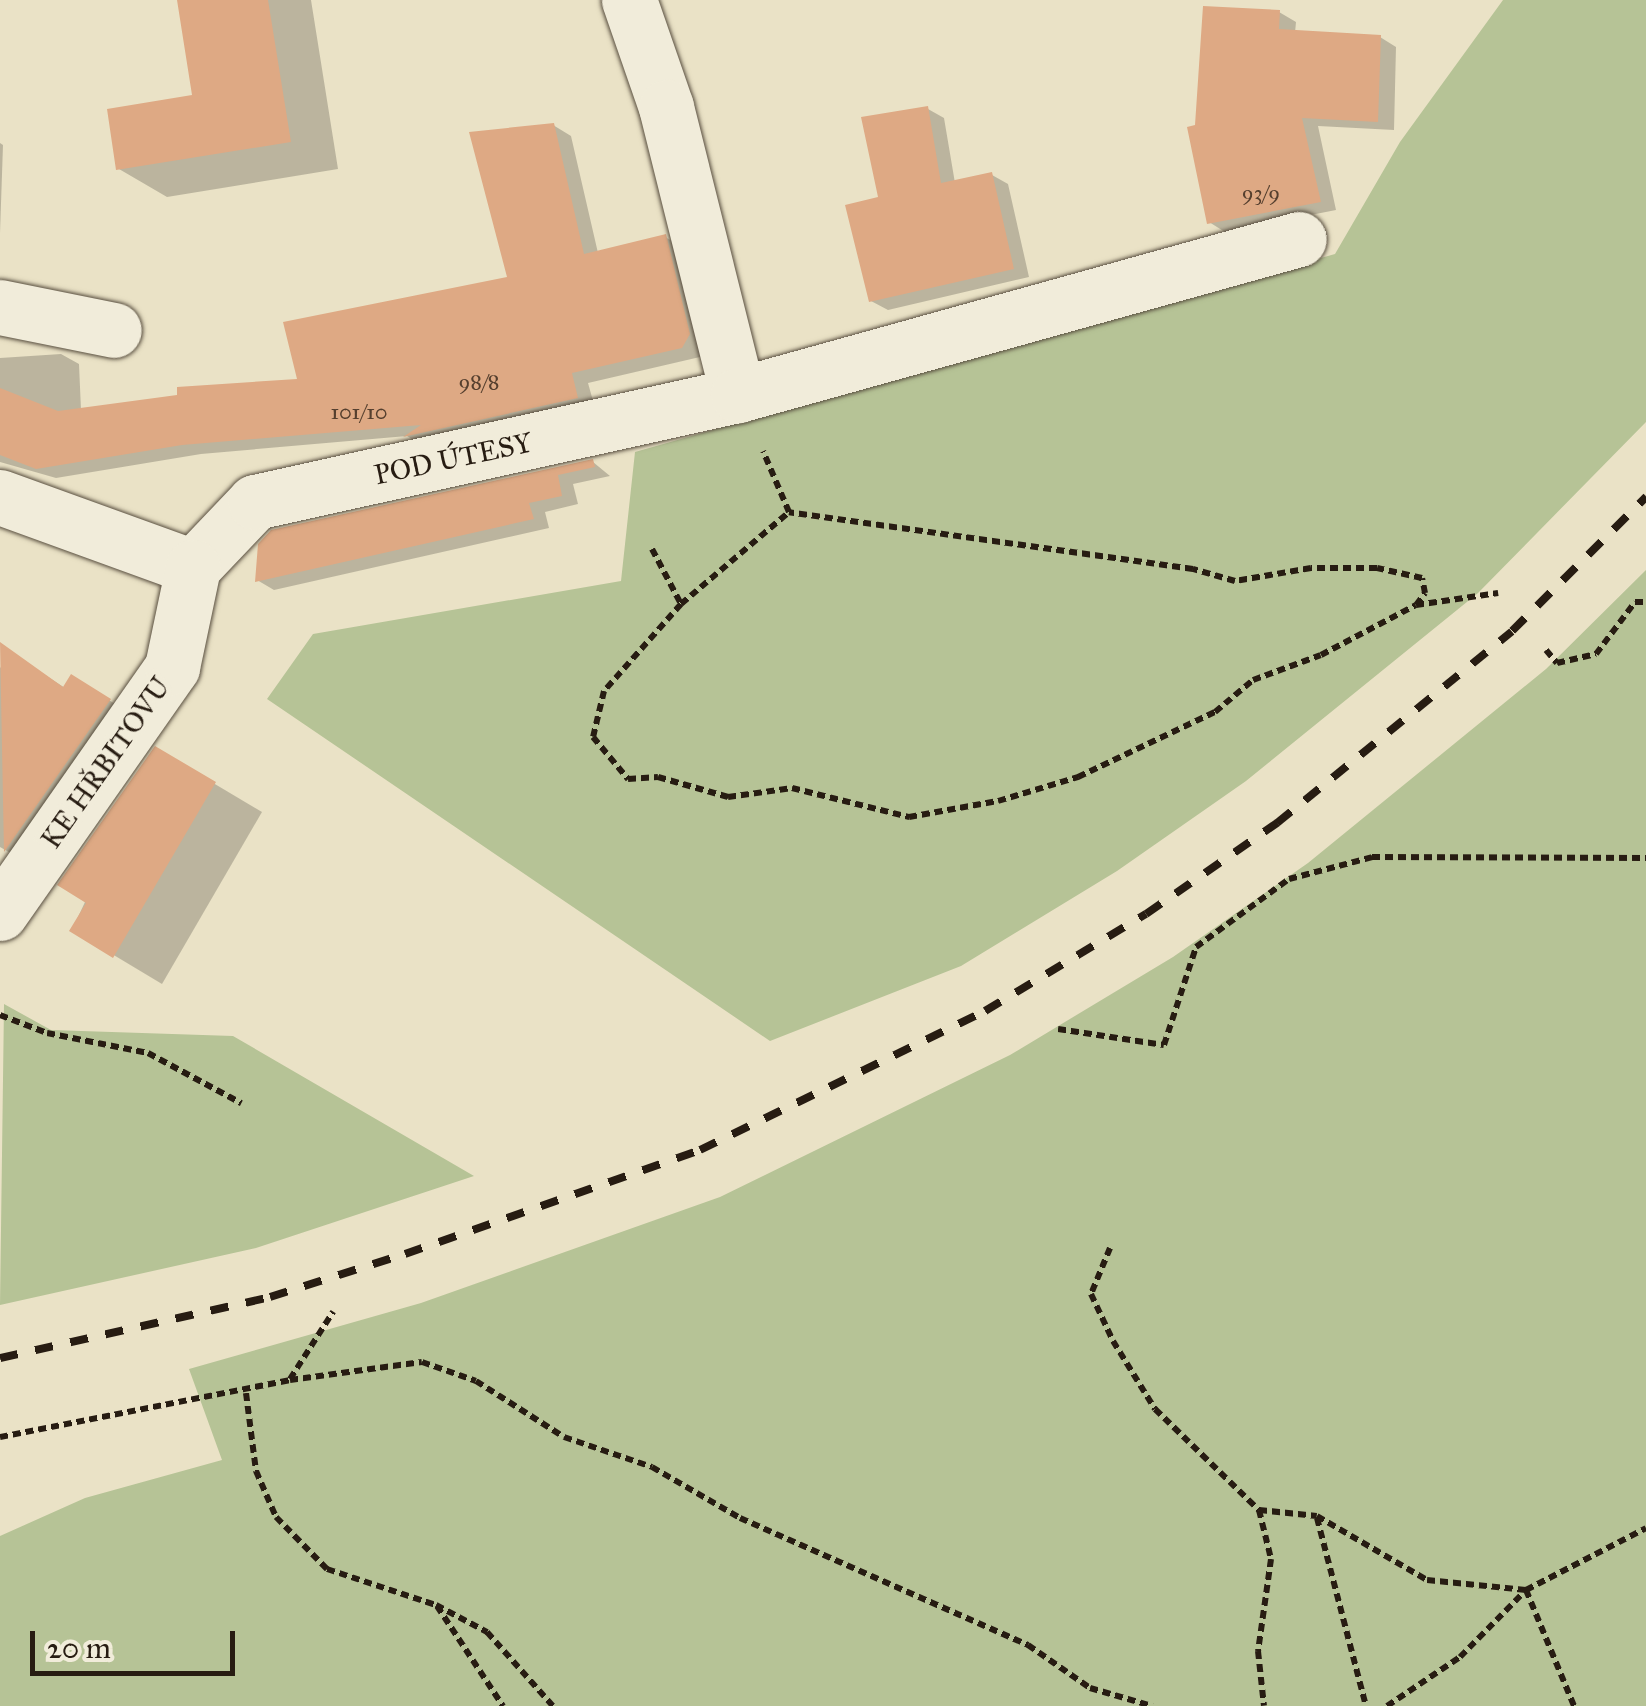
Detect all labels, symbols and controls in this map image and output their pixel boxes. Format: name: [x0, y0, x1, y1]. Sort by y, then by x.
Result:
house number: 93/9: [1242, 180, 1280, 206]
house number: 98/8: [458, 369, 500, 395]
house number: 101/10: [330, 399, 388, 425]
street label: POD ÚTESY: [371, 426, 535, 492]
street label: KE HŘBITOVU: [34, 671, 178, 855]
scale bar: [35, 1611, 240, 1673]
text: 20 m: [47, 1630, 111, 1666]

